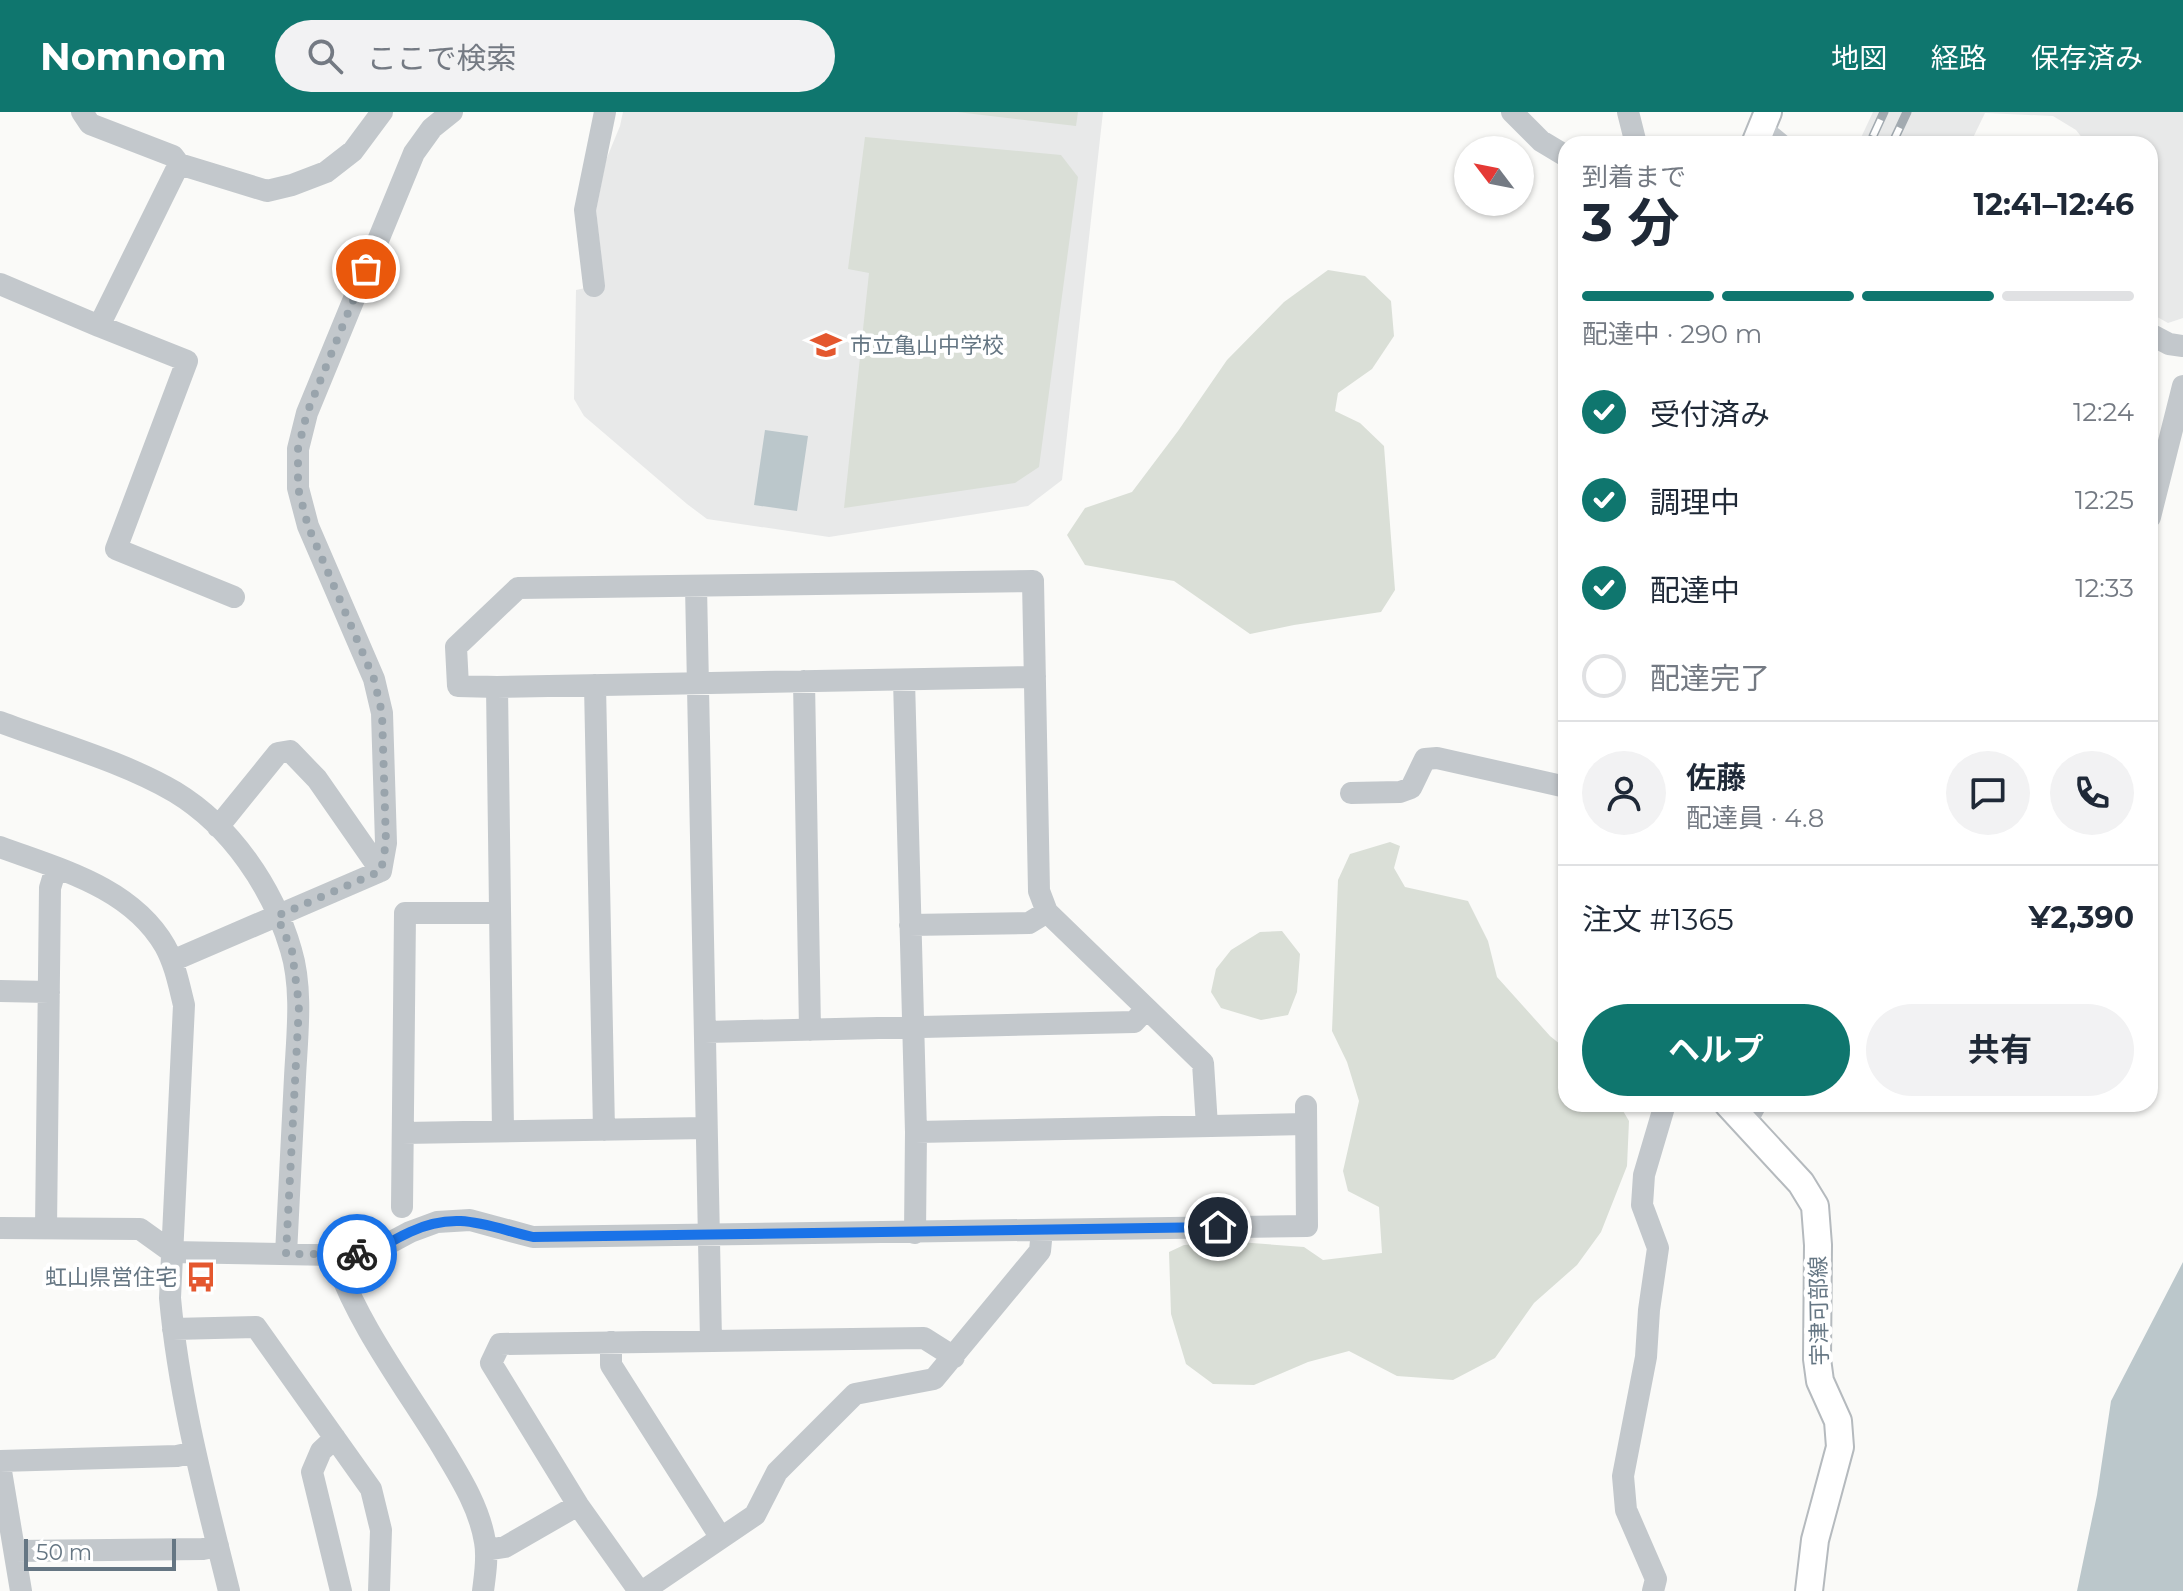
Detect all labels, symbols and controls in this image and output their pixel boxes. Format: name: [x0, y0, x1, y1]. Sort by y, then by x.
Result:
search box: [275, 20, 835, 92]
text: Nomnom: [40, 33, 227, 80]
icon: search: [303, 34, 347, 78]
text: ここで検索: [367, 40, 517, 77]
text: 地図: [1831, 41, 1887, 75]
text: 経路: [1931, 41, 1987, 75]
text: 保存済み: [2031, 41, 2143, 75]
north arrow: [1454, 136, 1534, 216]
map controls: [1454, 136, 1534, 216]
text: 到着まで: [1582, 161, 1686, 193]
text: 12:41–12:46: [1974, 186, 2134, 223]
text: 3 分: [1582, 191, 1680, 254]
pin: [332, 235, 400, 303]
icon: bag: [344, 247, 388, 291]
text: 配達中 · 290 m: [1582, 318, 1762, 350]
school or university icon: 市立亀山中学校: [809, 328, 843, 362]
place label: 市立亀山中学校: [850, 332, 1004, 359]
icon: check: [1582, 390, 1626, 434]
text: 受付済み: [1650, 396, 1770, 433]
text: 12:24: [2073, 396, 2134, 428]
icon: check: [1582, 478, 1626, 522]
text: 調理中: [1650, 484, 1740, 521]
text: 12:25: [2075, 484, 2134, 516]
icon: check: [1582, 566, 1626, 610]
text: 配達中: [1650, 572, 1740, 609]
text: 12:33: [2075, 572, 2134, 604]
text: 配達完了: [1650, 660, 1770, 697]
button: person: [1582, 751, 1666, 835]
button: chat: [1946, 751, 2030, 835]
button: phone: [2050, 751, 2134, 835]
text: 佐藤: [1686, 759, 1746, 796]
text: 配達員 · 4.8: [1686, 802, 1824, 834]
text: ¥2,390: [2029, 899, 2134, 936]
text: 注文 #1365: [1582, 901, 1734, 938]
button: ヘルプ: [1582, 1004, 1850, 1096]
button: 共有: [1866, 1004, 2134, 1096]
pin: [1184, 1193, 1252, 1261]
icon: home: [1196, 1205, 1240, 1249]
courier: [317, 1214, 397, 1294]
icon: bike: [335, 1232, 379, 1276]
street label: 宇津可部線: [1805, 1256, 1833, 1366]
bus stop icon: 虹山県営住宅: [184, 1260, 218, 1294]
place label: 虹山県営住宅: [45, 1264, 177, 1291]
scale bar: [24, 1535, 176, 1571]
text: 50 m: [36, 1539, 92, 1566]

